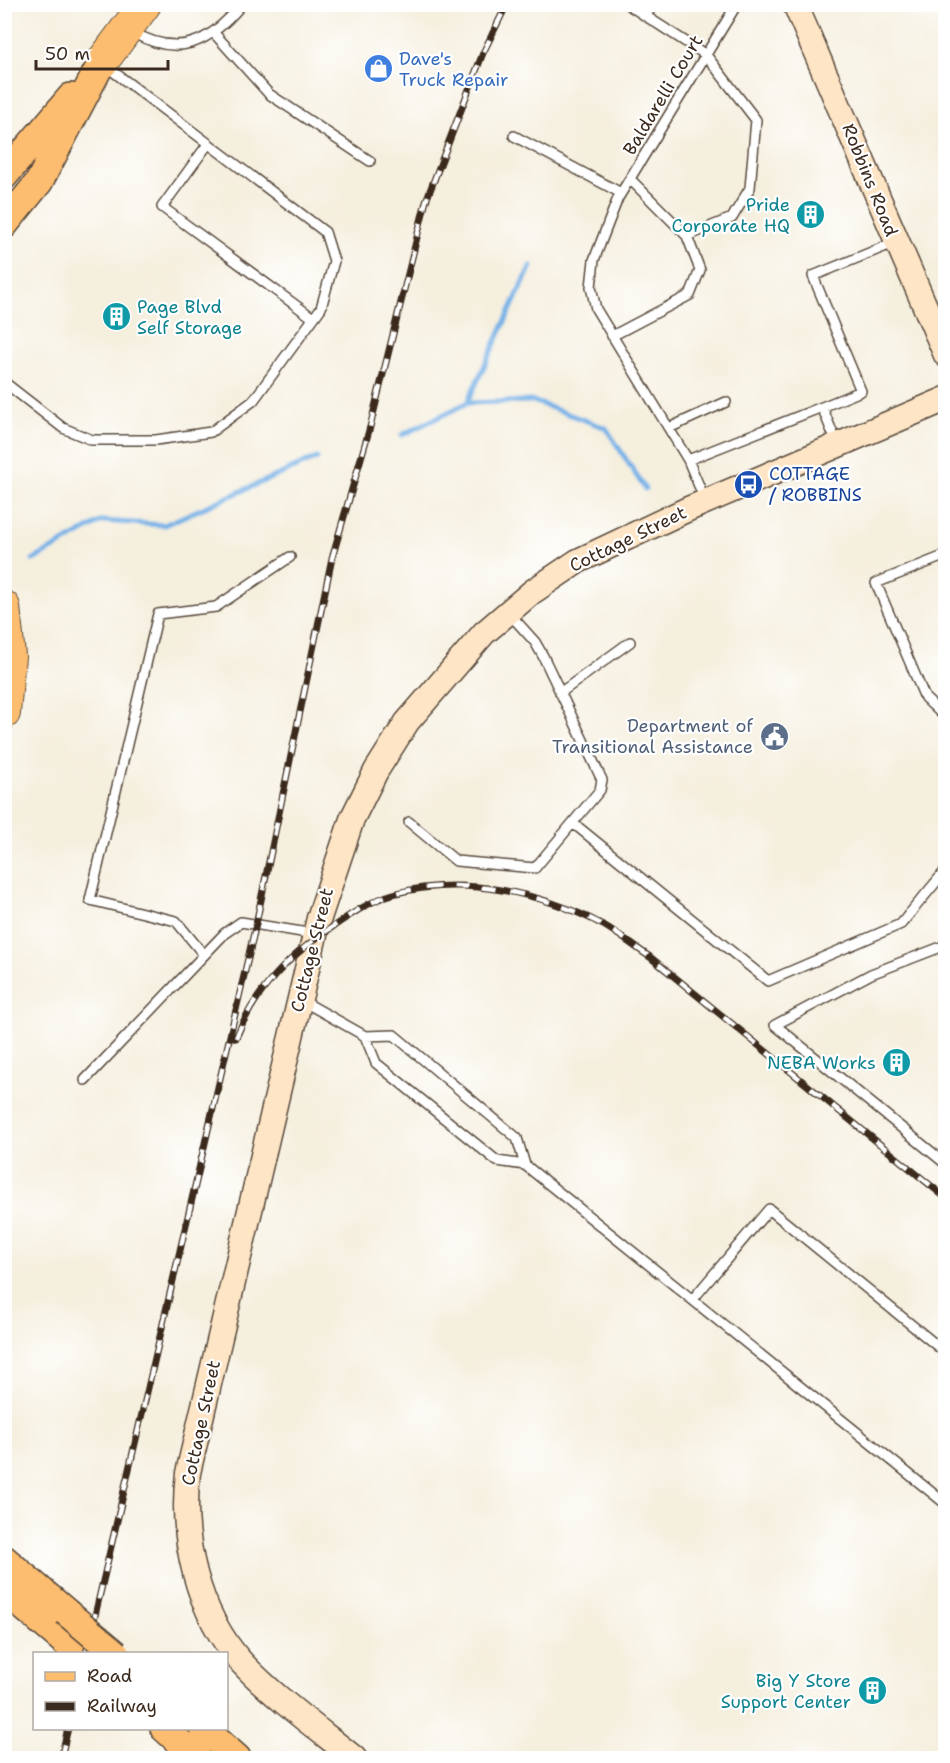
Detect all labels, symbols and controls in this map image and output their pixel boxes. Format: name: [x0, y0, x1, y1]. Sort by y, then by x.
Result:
street label: Baldarelli Court: [618, 30, 708, 160]
scale bar: [36, 33, 168, 71]
text: 50 m: [45, 42, 90, 66]
place label: Dave's Truck Repair: [399, 47, 509, 92]
shop icon: Dave's Truck Repair: [362, 53, 394, 85]
street label: Robbins Road: [836, 120, 904, 240]
place label: Pride Corporate HQ: [672, 193, 790, 238]
building icon: Pride Corporate HQ: [795, 199, 827, 231]
place label: Page Blvd Self Storage: [137, 295, 242, 340]
building icon: Page Blvd Self Storage: [100, 301, 132, 333]
place label: COTTAGE / ROBBINS: [769, 462, 862, 507]
bus stop icon: COTTAGE / ROBBINS: [732, 468, 764, 500]
street label: Cottage Street: [565, 500, 691, 578]
place label: Department of Transitional Assistance: [552, 714, 753, 759]
public building icon: Department of Transitional Assistance: [758, 720, 790, 752]
street label: Cottage Street: [285, 885, 339, 1015]
building icon: NEBA Works: [881, 1047, 913, 1079]
place label: NEBA Works: [767, 1051, 876, 1075]
street label: Cottage Street: [176, 1358, 226, 1488]
legend: [33, 1652, 228, 1730]
text: Road: [87, 1664, 132, 1688]
place label: Big Y Store Support Center: [721, 1669, 851, 1714]
building icon: Big Y Store Support Center: [856, 1675, 888, 1707]
text: Railway: [87, 1694, 157, 1718]

